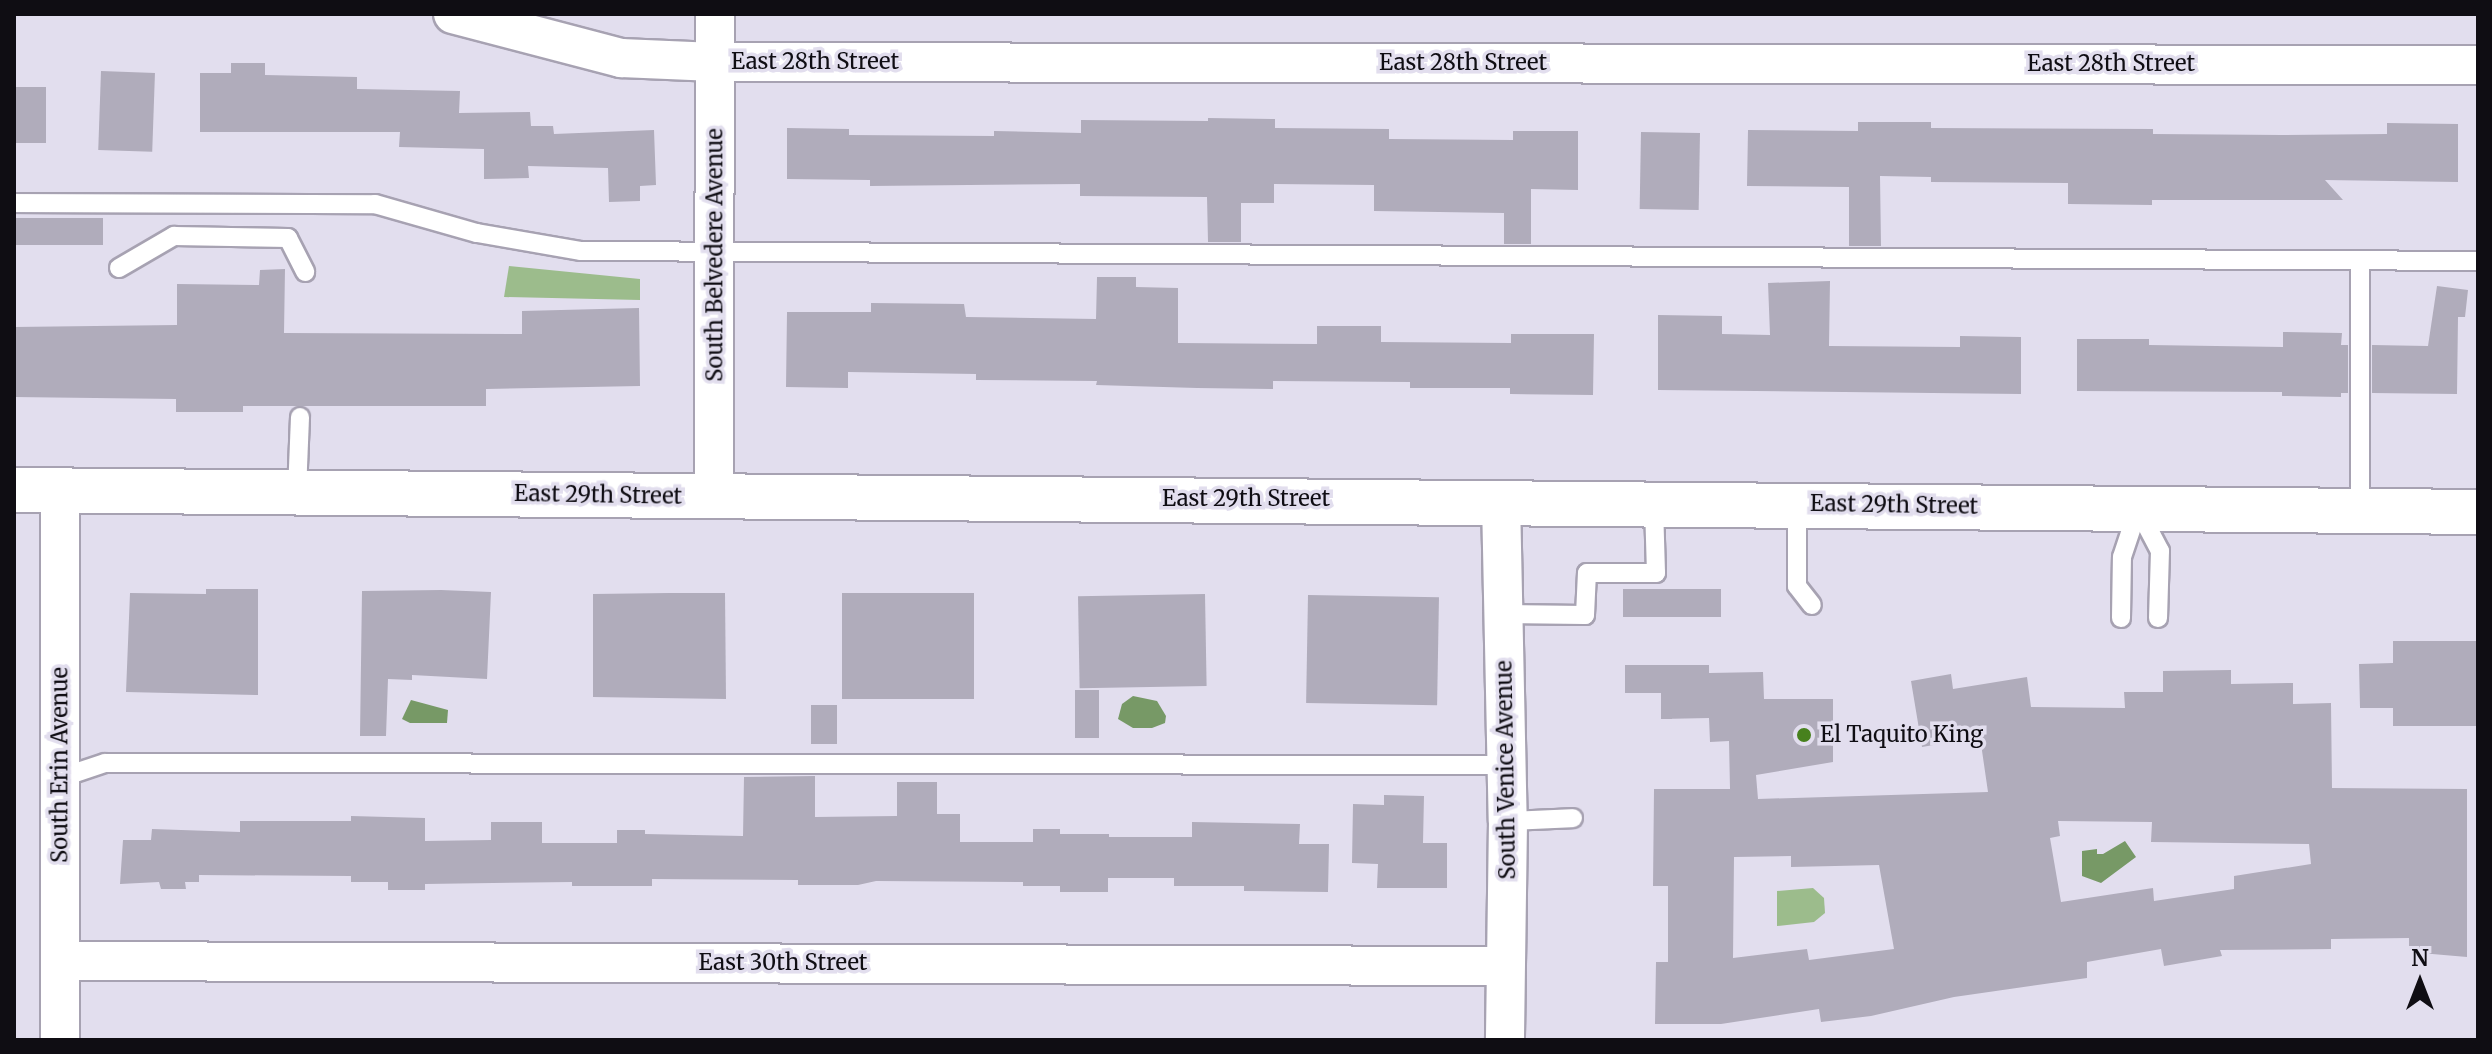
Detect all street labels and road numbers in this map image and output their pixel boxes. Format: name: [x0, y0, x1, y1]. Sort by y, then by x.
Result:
street label: East 28th Street: [731, 49, 899, 75]
street label: East 28th Street: [1379, 50, 1547, 76]
street label: East 28th Street: [2027, 51, 2195, 77]
street label: South Belvedere Avenue: [702, 128, 728, 382]
street label: East 29th Street: [514, 480, 682, 510]
street label: East 29th Street: [1162, 486, 1330, 512]
street label: East 29th Street: [1810, 490, 1978, 520]
street label: South Venice Avenue: [1491, 660, 1521, 880]
street label: South Erin Avenue: [47, 667, 73, 863]
street label: East 30th Street: [699, 950, 867, 976]

